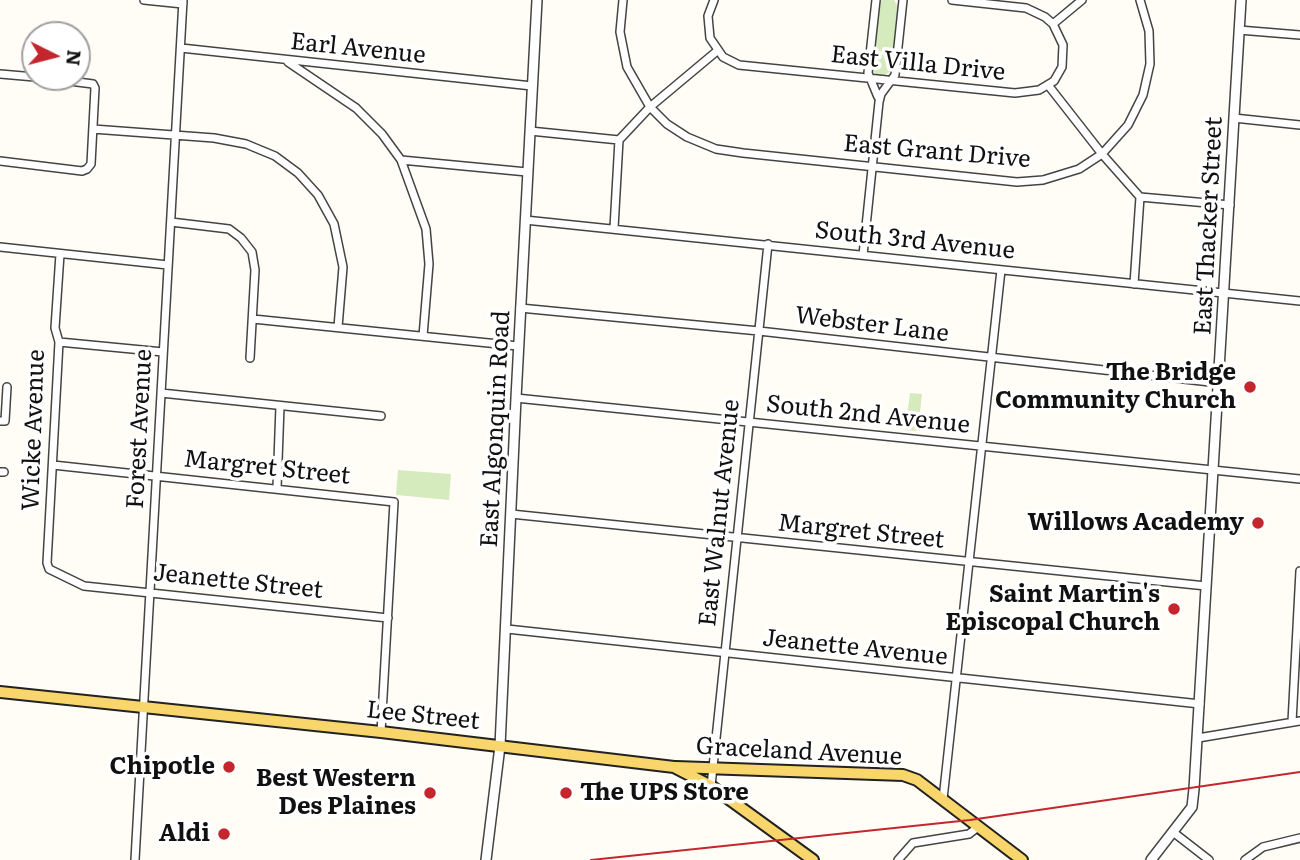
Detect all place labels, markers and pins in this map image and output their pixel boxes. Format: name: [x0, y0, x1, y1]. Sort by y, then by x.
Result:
place label: The Bridge Community Church: [995, 359, 1236, 415]
marker: The Bridge Community Church: [1242, 379, 1258, 395]
place label: Willows Academy: [1027, 509, 1244, 537]
marker: Willows Academy: [1250, 515, 1266, 531]
place label: Saint Martin's Episcopal Church: [945, 581, 1160, 637]
marker: Saint Martin's Episcopal Church: [1166, 601, 1182, 617]
place label: Chipotle: [110, 753, 215, 781]
marker: Chipotle: [221, 759, 237, 775]
place label: Best Western Des Plaines: [256, 765, 416, 821]
place label: The UPS Store: [580, 779, 749, 807]
marker: Best Western Des Plaines: [422, 785, 438, 801]
marker: The UPS Store: [558, 785, 574, 801]
place label: Aldi: [159, 820, 210, 848]
marker: Aldi: [216, 826, 232, 842]

